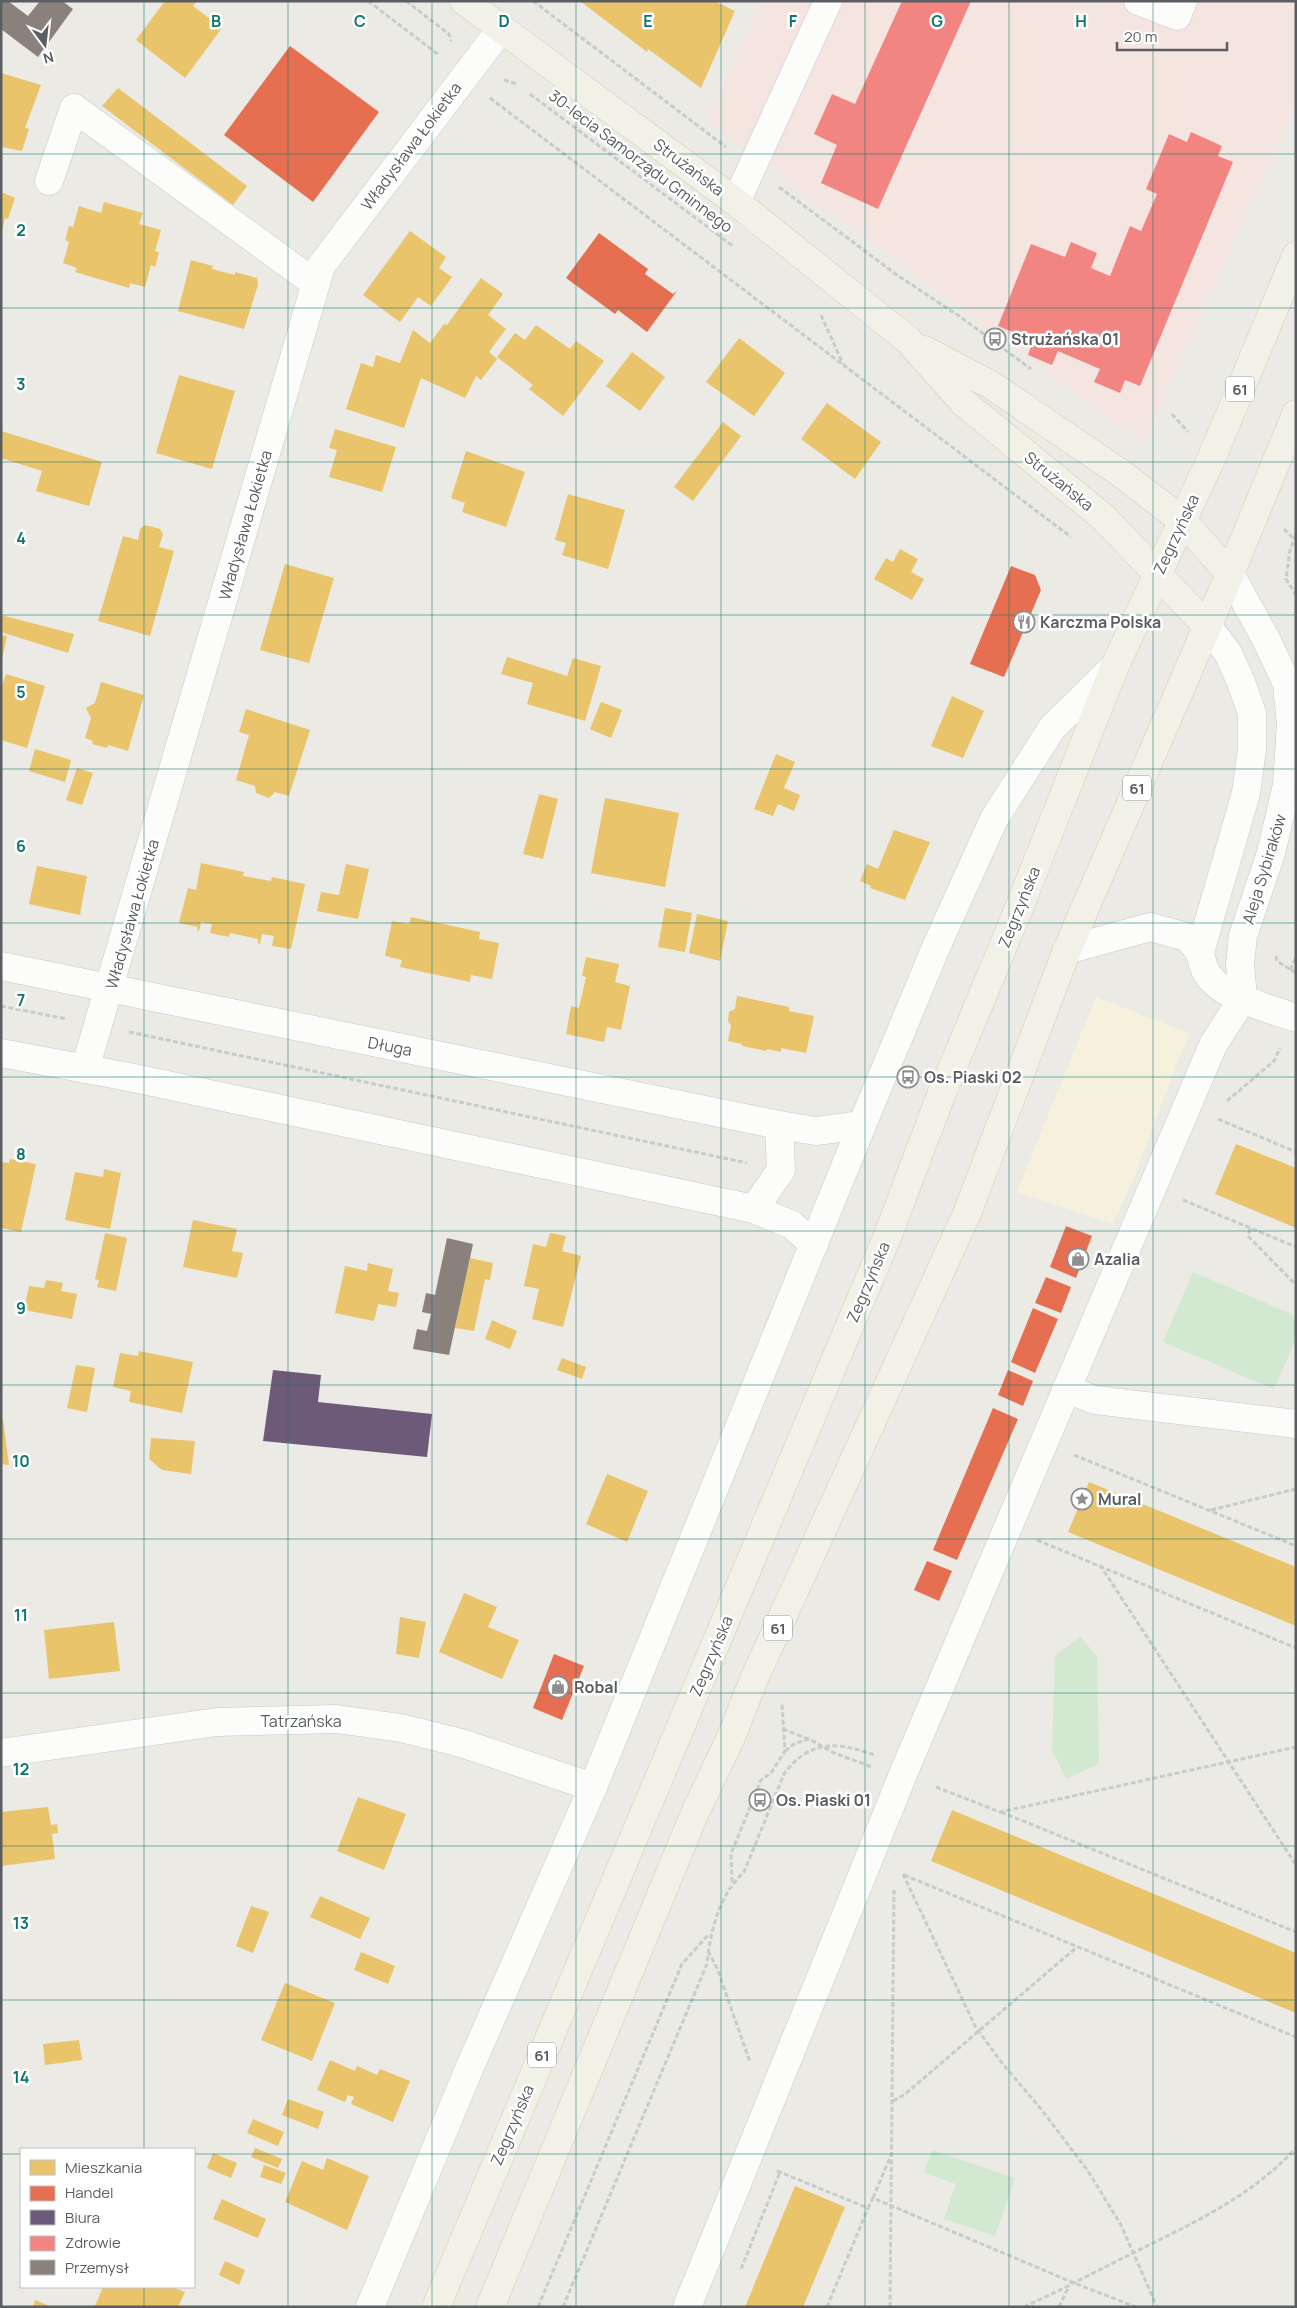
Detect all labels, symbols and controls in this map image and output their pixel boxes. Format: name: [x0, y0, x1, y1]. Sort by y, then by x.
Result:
text: B: [211, 10, 221, 32]
text: C: [354, 10, 366, 32]
text: D: [498, 10, 510, 32]
text: E: [643, 10, 653, 32]
text: F: [789, 10, 798, 32]
text: G: [931, 10, 943, 32]
text: H: [1075, 10, 1087, 32]
north arrow: [20, 20, 70, 70]
scale bar: [1117, 20, 1227, 52]
text: 20 m: [1124, 26, 1157, 47]
text: N: [41, 48, 56, 69]
street label: Władysława Łokietka: [356, 77, 466, 215]
street label: 30-lecia Samorządu Gminnego: [544, 84, 738, 238]
street label: Strużańska: [649, 133, 729, 201]
text: 2: [16, 219, 26, 241]
bus stop icon: Strużańska 01: [983, 327, 1007, 351]
place label: Strużańska 01: [1011, 328, 1119, 350]
text: 3: [16, 373, 26, 395]
road number: 61: [1226, 376, 1254, 402]
street label: Strużańska: [1020, 446, 1098, 516]
street label: Władysława Łokietka: [213, 447, 277, 603]
street label: Zegrzyńska: [1148, 490, 1204, 578]
text: 4: [16, 527, 26, 549]
restaurant icon: Karczma Polska: [1012, 610, 1036, 634]
place label: Karczma Polska: [1040, 611, 1161, 633]
text: 5: [16, 681, 26, 703]
road number: 61: [1123, 776, 1151, 800]
street label: Aleja Sybiraków: [1237, 811, 1291, 927]
text: 6: [16, 835, 26, 857]
street label: Władysława Łokietka: [100, 836, 164, 992]
street label: Zegrzyńska: [993, 863, 1045, 951]
text: 7: [17, 989, 25, 1011]
street label: Długa: [366, 1031, 414, 1061]
bus stop icon: Os. Piaski 02: [896, 1065, 920, 1089]
place label: Os. Piaski 02: [924, 1066, 1022, 1088]
text: 8: [16, 1143, 26, 1165]
street label: Zegrzyńska: [841, 1238, 895, 1326]
shop icon: Azalia: [1066, 1247, 1090, 1271]
place label: Azalia: [1094, 1248, 1140, 1270]
text: 9: [16, 1297, 26, 1319]
text: 10: [12, 1450, 30, 1472]
place icon: Mural: [1070, 1487, 1094, 1511]
place label: Mural: [1098, 1488, 1142, 1510]
text: 11: [14, 1604, 28, 1626]
street label: Zegrzyńska: [684, 1612, 738, 1700]
road number: 61: [764, 1616, 792, 1640]
shop icon: Robal: [546, 1675, 570, 1699]
place label: Robal: [574, 1676, 618, 1698]
street label: Tatrzańska: [260, 1710, 342, 1732]
text: 12: [13, 1758, 29, 1780]
bus stop icon: Os. Piaski 01: [748, 1788, 772, 1812]
place label: Os. Piaski 01: [776, 1789, 871, 1811]
text: 13: [13, 1912, 29, 1934]
road number: 61: [528, 2042, 556, 2068]
text: 14: [13, 2066, 29, 2088]
street label: Zegrzyńska: [485, 2081, 539, 2169]
legend: [20, 2148, 195, 2288]
text: Mieszkania: [65, 2157, 142, 2178]
text: Handel: [65, 2182, 114, 2203]
text: Biura: [65, 2207, 100, 2228]
text: Zdrowie: [65, 2232, 121, 2253]
text: Przemysł: [65, 2257, 130, 2278]

